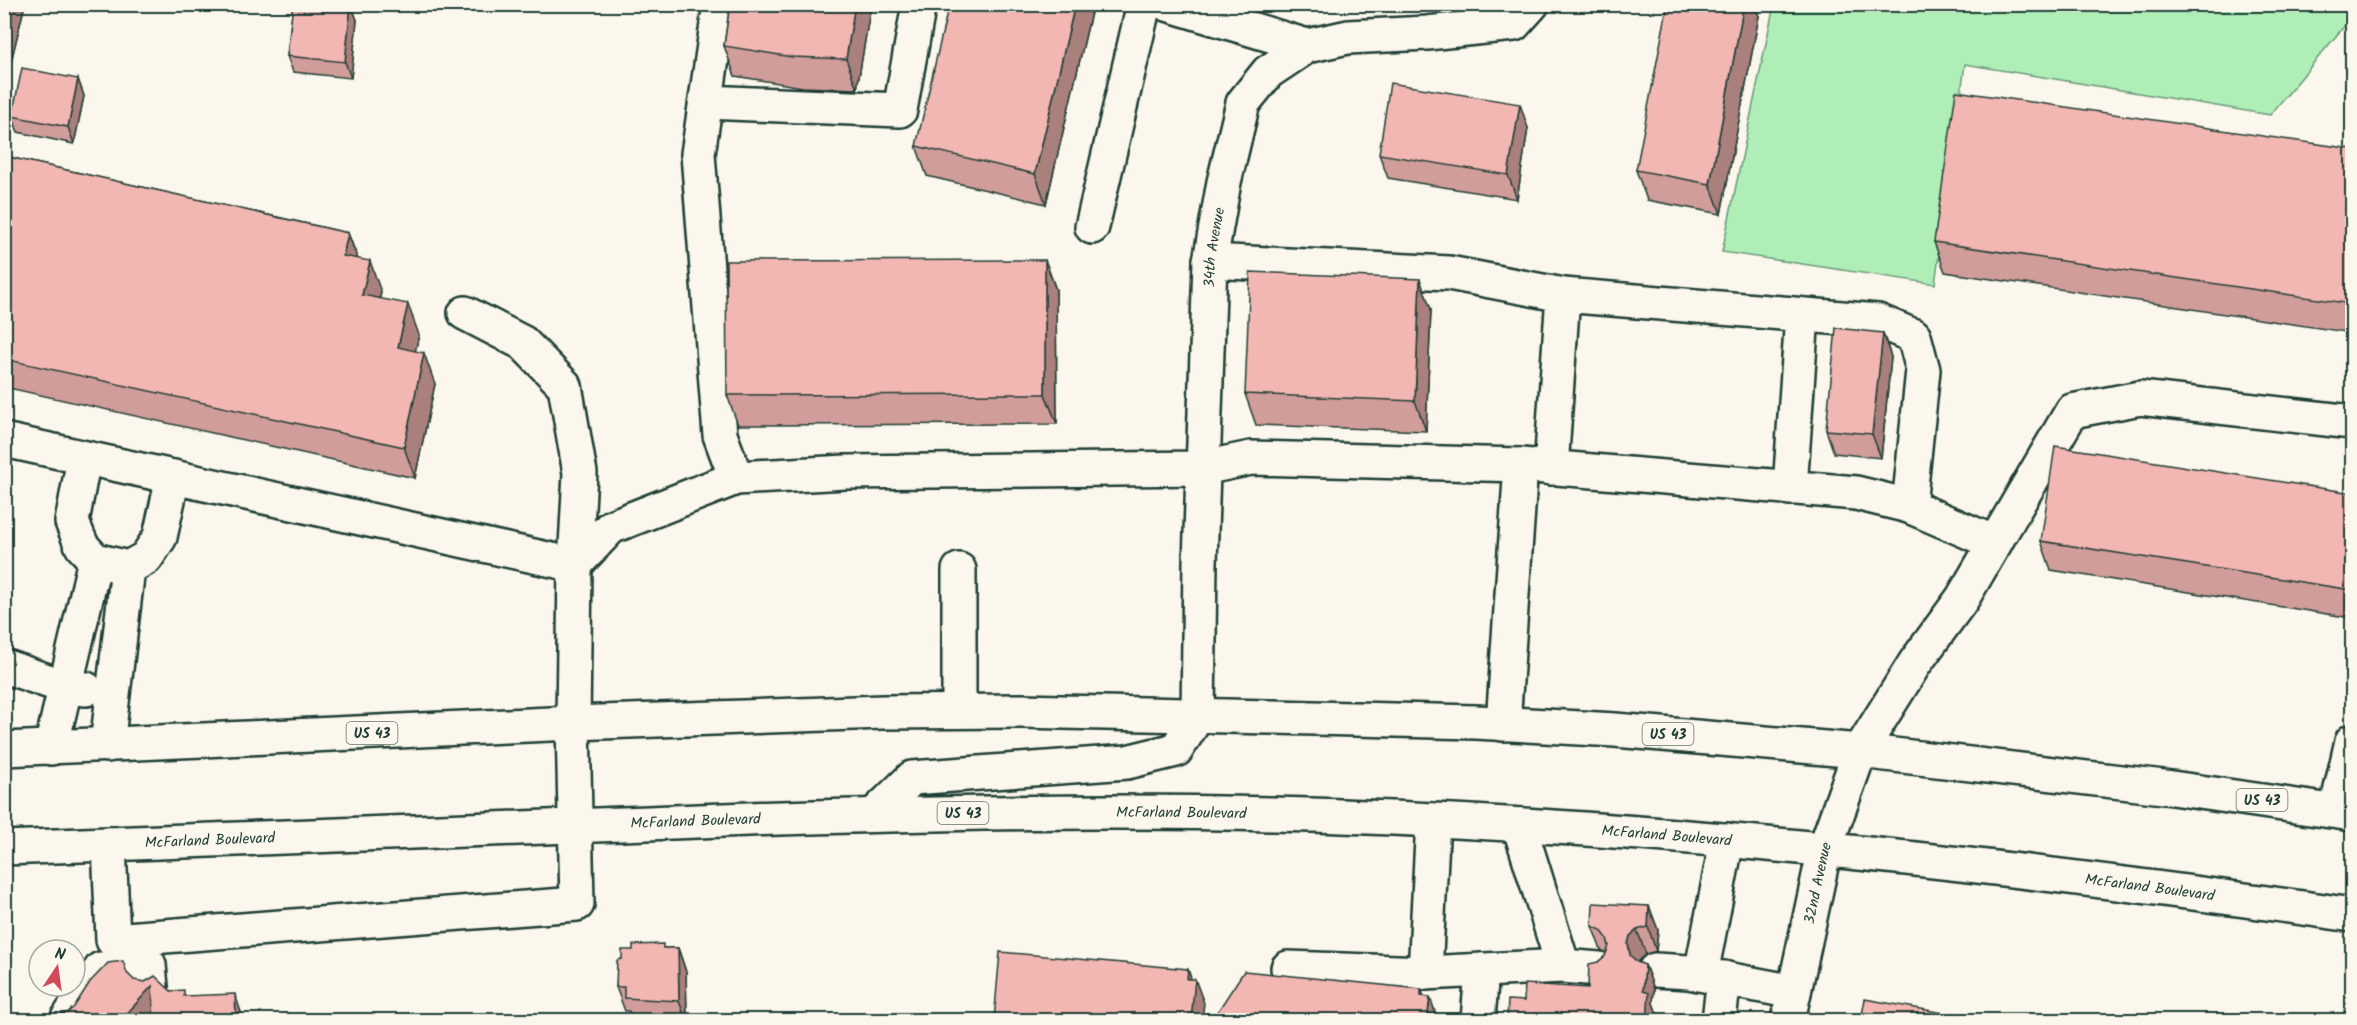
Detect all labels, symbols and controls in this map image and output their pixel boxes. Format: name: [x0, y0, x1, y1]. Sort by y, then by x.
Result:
street label: 34th Avenue: [1198, 205, 1232, 288]
road number: US 43: [346, 722, 398, 744]
road number: US 43: [1642, 723, 1694, 745]
road number: US 43: [2236, 789, 2288, 811]
street label: McFarland Boulevard: [1116, 801, 1247, 826]
road number: US 43: [938, 802, 988, 824]
street label: McFarland Boulevard: [630, 808, 762, 836]
street label: McFarland Boulevard: [1601, 819, 1733, 854]
street label: McFarland Boulevard: [144, 826, 276, 856]
street label: 32nd Avenue: [1798, 839, 1839, 926]
street label: McFarland Boulevard: [2084, 868, 2217, 909]
north arrow: [27, 938, 87, 998]
text: N: [52, 942, 68, 968]

